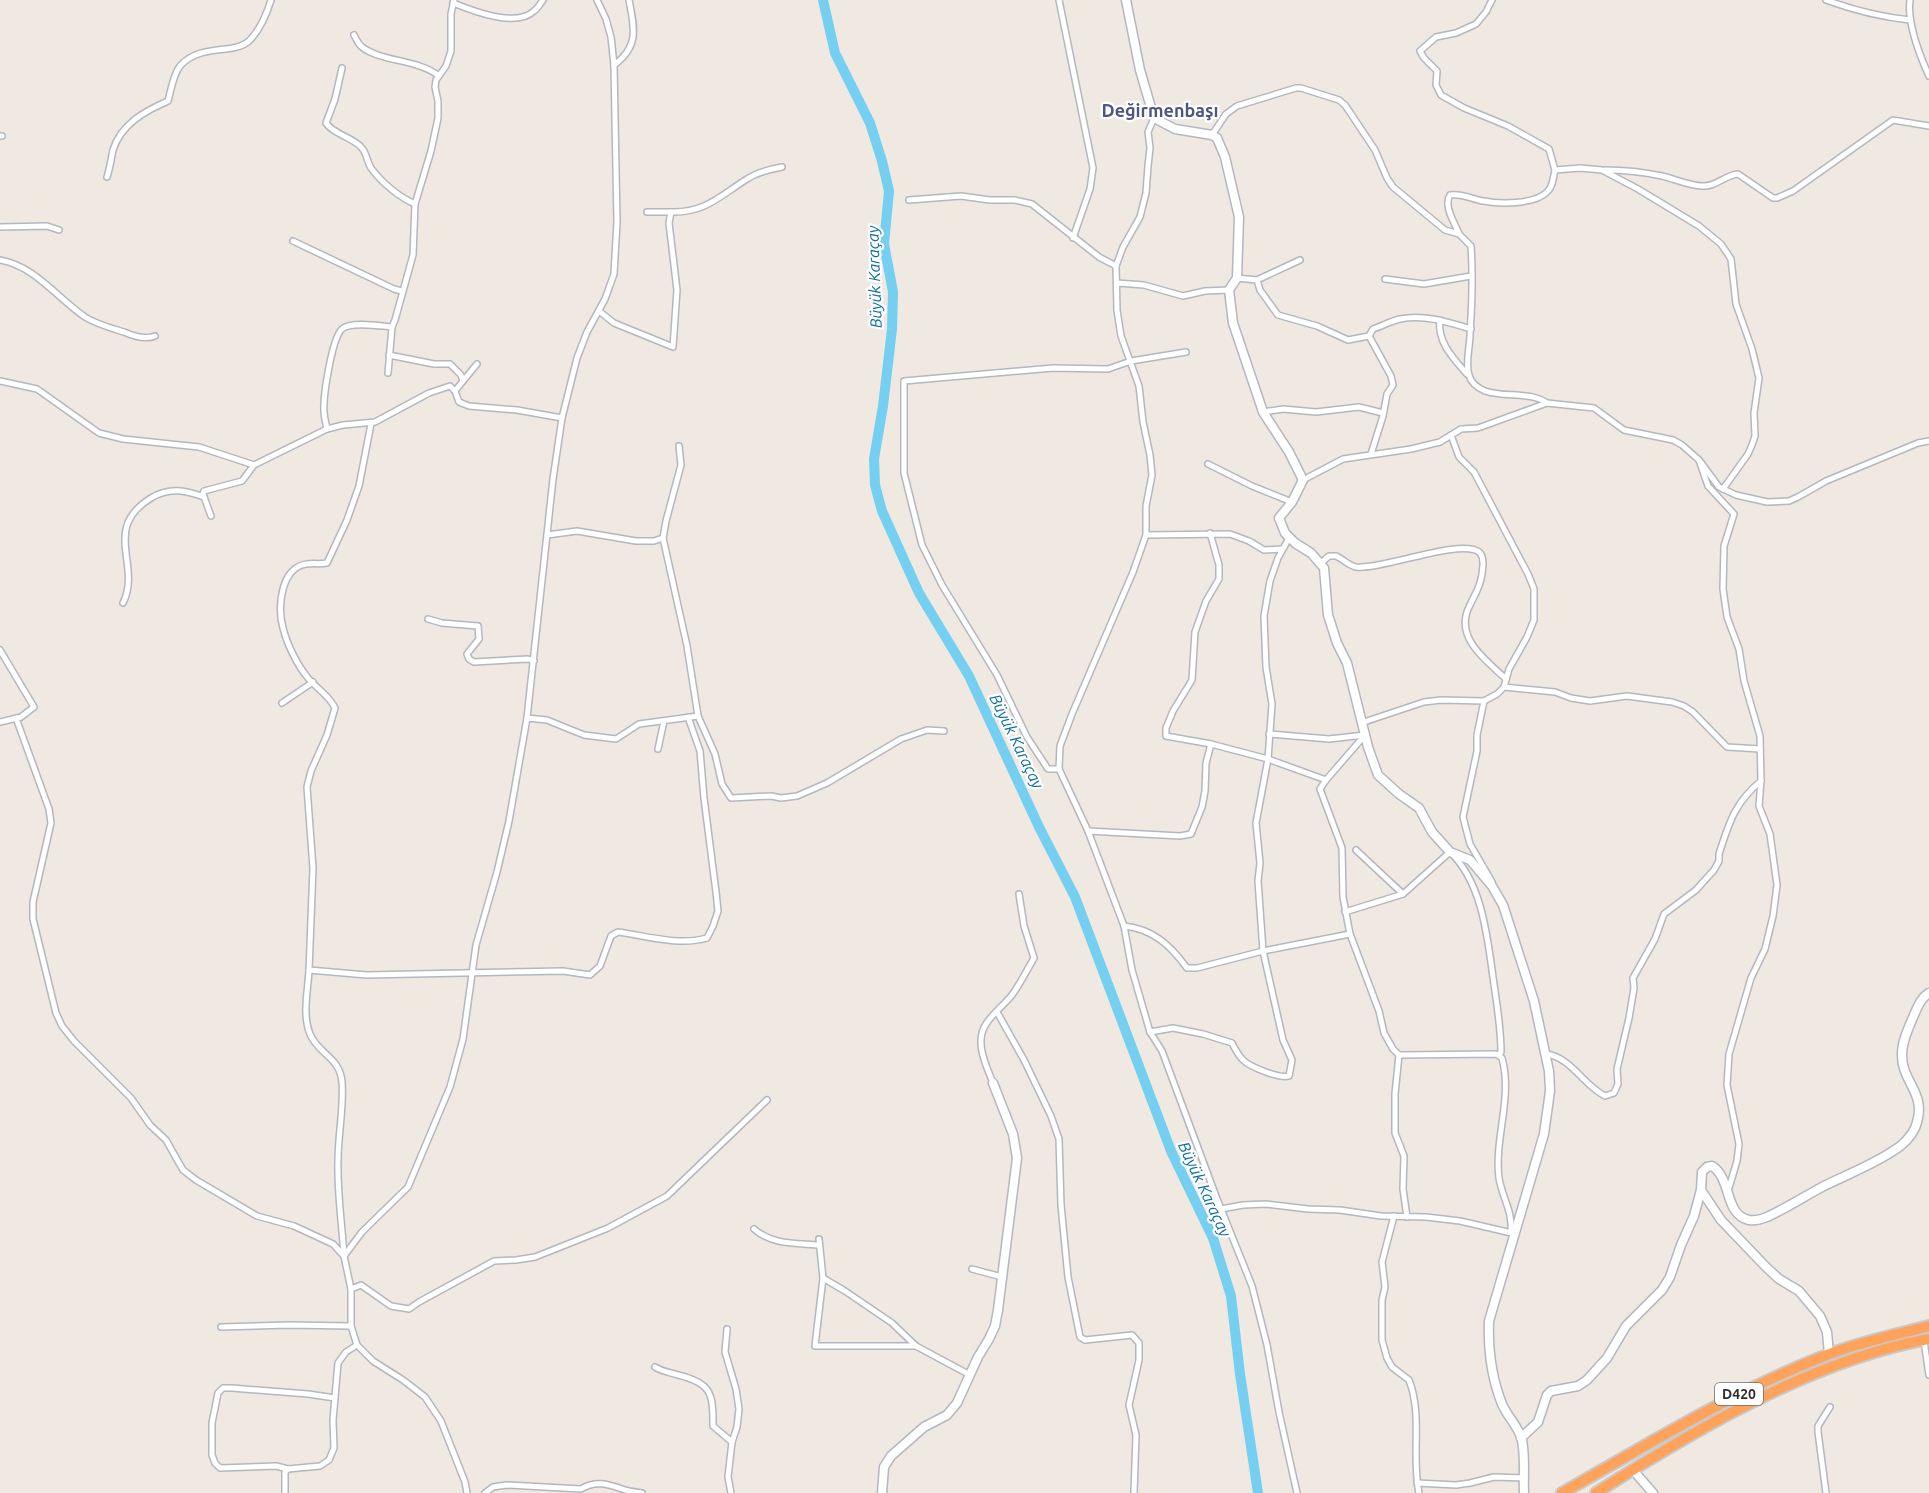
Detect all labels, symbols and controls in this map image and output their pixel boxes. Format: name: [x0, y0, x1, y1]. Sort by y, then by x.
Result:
district label: Değirmenbaşı: [1102, 100, 1218, 121]
water label: Büyük Karaçay: [863, 225, 885, 329]
water label: Büyük Karaçay: [986, 691, 1048, 792]
water label: Büyük Karaçay: [1175, 1139, 1235, 1240]
road number: D420: [1715, 1383, 1763, 1405]

